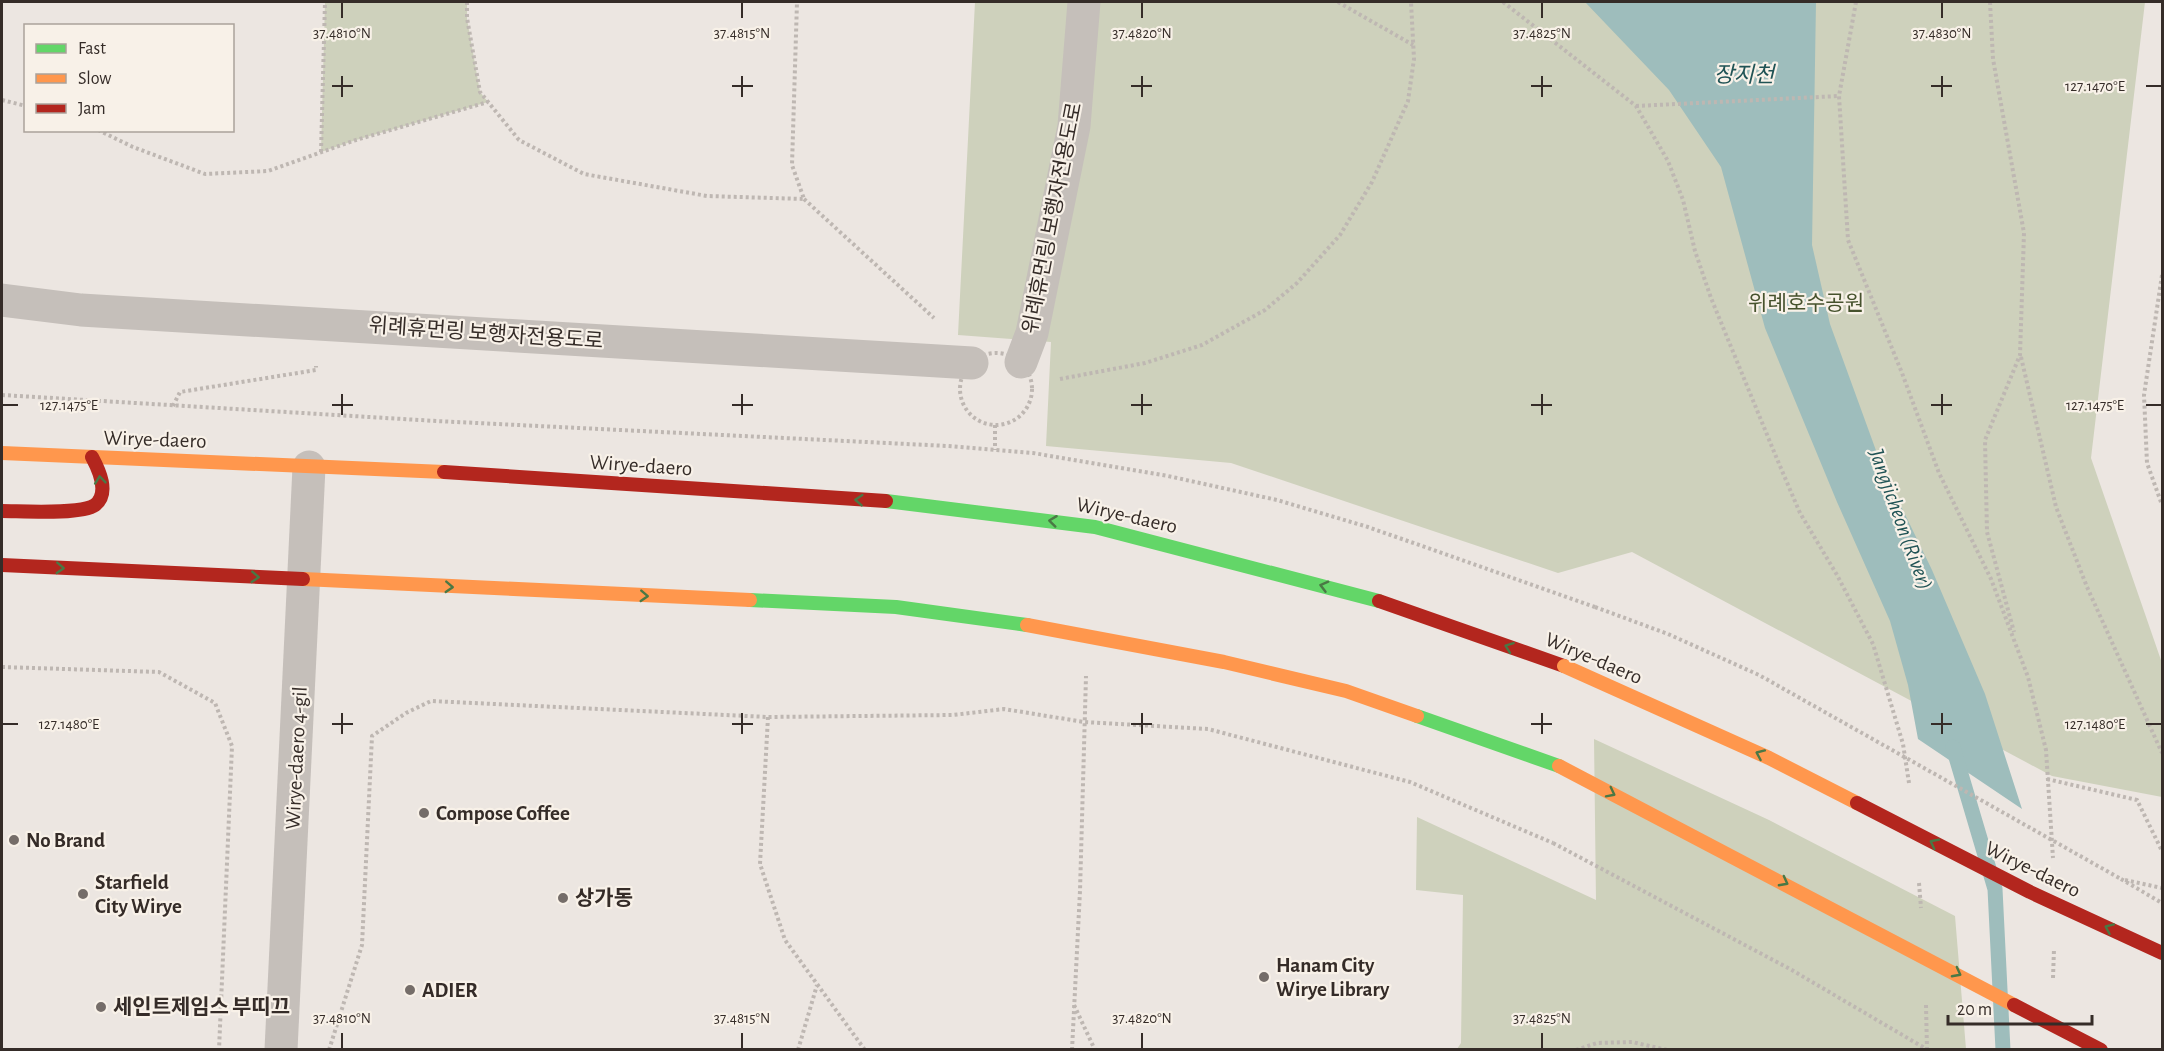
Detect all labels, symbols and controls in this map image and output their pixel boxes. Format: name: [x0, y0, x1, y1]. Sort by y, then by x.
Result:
legend: [24, 24, 234, 132]
text: 37.4810°N: [313, 26, 371, 41]
text: 37.4815°N: [714, 26, 770, 41]
text: 37.4820°N: [1112, 26, 1172, 41]
text: 37.4825°N: [1513, 26, 1571, 41]
text: 37.4830°N: [1913, 26, 1971, 41]
text: Fast: [78, 40, 106, 58]
water label: 장지천: [1714, 63, 1777, 86]
text: Slow: [78, 70, 111, 88]
text: 127.1470°E: [2065, 79, 2125, 94]
text: Jam: [78, 100, 106, 118]
street label: 위례휴먼링 보행자전용도로: [1019, 100, 1085, 336]
park label: 위례호수공원: [1748, 292, 1864, 314]
street label: 위례휴먼링 보행자전용도로: [368, 314, 604, 352]
text: 127.1475°E: [40, 398, 98, 413]
text: 127.1475°E: [2066, 398, 2124, 413]
street label: Wirye-daero: [103, 427, 207, 452]
water label: Jangjicheon (River): [1865, 445, 1937, 593]
street label: Wirye-daero: [589, 451, 693, 480]
one-way arrow: [94, 475, 107, 485]
one-way arrow: [855, 494, 864, 507]
street label: Wirye-daero: [1074, 494, 1179, 537]
one-way arrow: [1048, 516, 1057, 528]
one-way arrow: [55, 562, 64, 575]
one-way arrow: [250, 571, 259, 584]
one-way arrow: [445, 580, 454, 593]
one-way arrow: [1319, 581, 1330, 593]
one-way arrow: [640, 589, 649, 602]
street label: Wirye-daero: [1542, 629, 1645, 688]
one-way arrow: [1504, 641, 1515, 654]
street label: Wirye-daero 4-gil: [282, 686, 311, 830]
text: 127.1480°E: [39, 717, 99, 732]
text: 127.1480°E: [2065, 717, 2125, 732]
one-way arrow: [1756, 749, 1767, 761]
one-way arrow: [1604, 786, 1615, 797]
place label: Compose Coffee: [436, 803, 570, 824]
marker: Compose Coffee: [417, 806, 431, 820]
place label: No Brand: [26, 830, 105, 851]
marker: No Brand: [7, 833, 21, 847]
street label: Wirye-daero: [1982, 837, 2084, 901]
one-way arrow: [1930, 839, 1940, 850]
place label: Starfield City Wirye: [95, 872, 182, 917]
one-way arrow: [1778, 875, 1789, 887]
marker: Starfield City Wirye: [76, 887, 90, 901]
place label: 상가동: [575, 887, 633, 909]
marker: 상가동: [556, 891, 570, 905]
one-way arrow: [2105, 924, 2116, 936]
place label: Hanam City Wirye Library: [1276, 955, 1390, 1000]
one-way arrow: [1950, 966, 1961, 977]
marker: Hanam City Wirye Library: [1257, 970, 1271, 984]
place label: ADIER: [422, 980, 478, 1001]
marker: ADIER: [403, 983, 417, 997]
scale bar: [1948, 988, 2092, 1026]
place label: 세인트제임스 부띠끄: [113, 996, 290, 1018]
marker: 세인트제임스 부띠끄: [94, 1000, 108, 1014]
text: 20 m: [1957, 1001, 1992, 1019]
text: 37.4810°N: [313, 1011, 371, 1026]
text: 37.4815°N: [714, 1011, 770, 1026]
text: 37.4820°N: [1112, 1011, 1172, 1026]
text: 37.4825°N: [1513, 1011, 1571, 1026]

